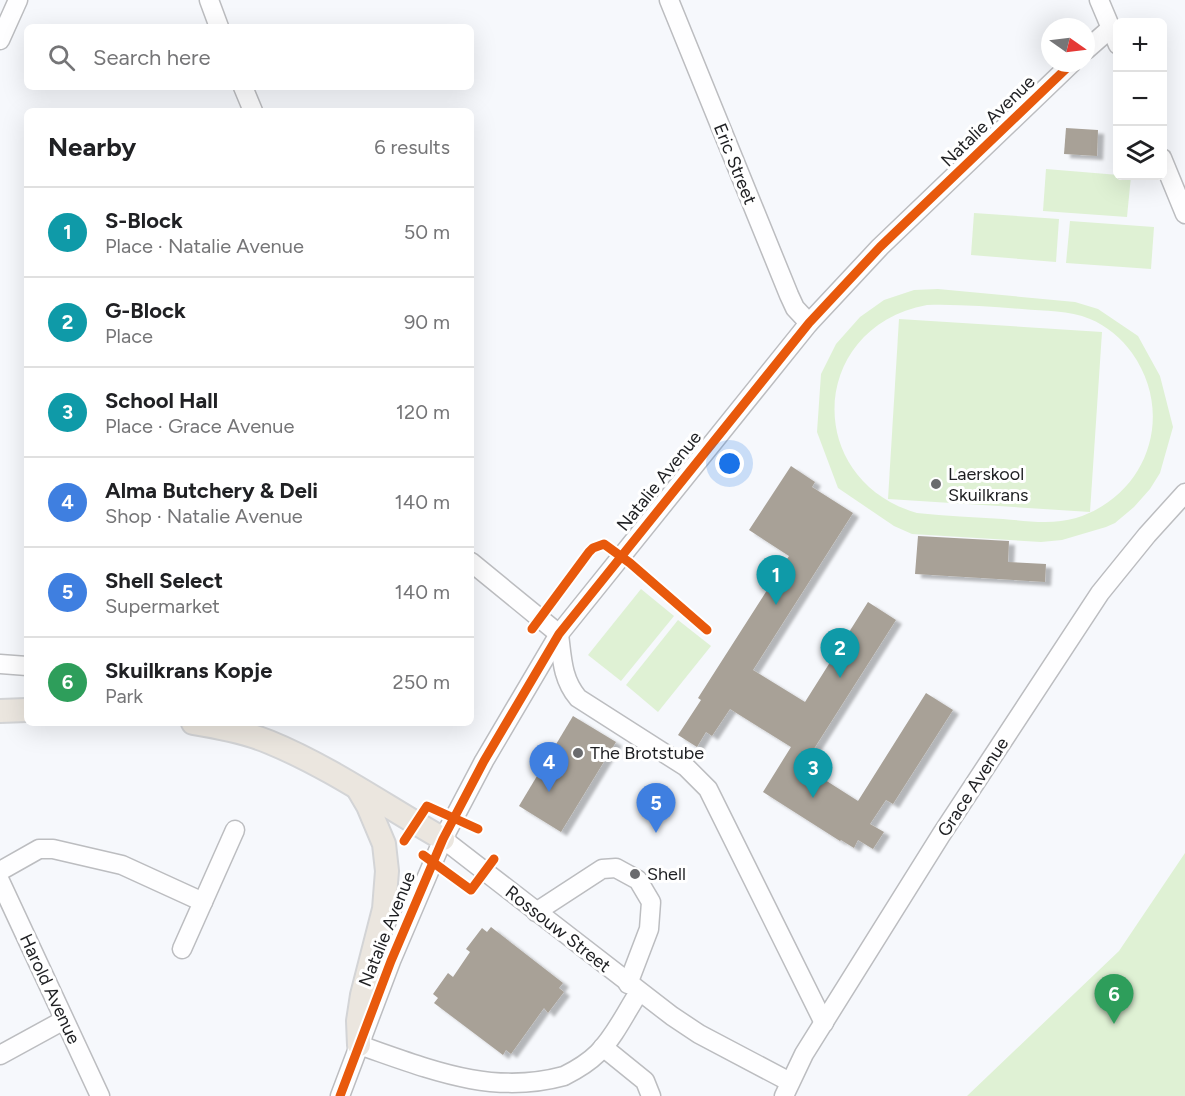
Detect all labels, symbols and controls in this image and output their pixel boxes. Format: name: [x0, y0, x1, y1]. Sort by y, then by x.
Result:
north arrow: [1041, 18, 1095, 72]
map controls: [1113, 18, 1167, 180]
button: +: [1113, 18, 1167, 72]
search box: [24, 24, 474, 90]
icon: search: [45, 41, 78, 74]
text: Search here: [93, 44, 211, 71]
street label: Natalie Avenue: [936, 70, 1040, 171]
button: −: [1113, 72, 1167, 126]
street label: Eric Street: [709, 120, 761, 208]
button: layers: [1113, 126, 1167, 180]
text: Nearby: [48, 131, 136, 163]
text: 6 results: [374, 135, 450, 159]
text: S-Block: [105, 207, 183, 234]
text: 1: [63, 220, 72, 244]
text: 50 m: [404, 220, 450, 244]
text: Place · Natalie Avenue: [105, 234, 304, 258]
text: G-Block: [105, 297, 186, 324]
text: 2: [62, 310, 73, 334]
text: 90 m: [404, 310, 450, 334]
text: Place: [105, 324, 153, 348]
text: School Hall: [105, 387, 218, 414]
text: 3: [62, 400, 73, 424]
text: 120 m: [396, 400, 450, 424]
text: Place · Grace Avenue: [105, 414, 294, 438]
street label: Natalie Avenue: [612, 426, 706, 535]
your location: [715, 449, 744, 478]
place label: Laerskool Skuilkrans: [948, 463, 1028, 506]
text: Alma Butchery & Deli: [105, 477, 318, 504]
marker: Laerskool Skuilkrans: [929, 477, 943, 491]
text: 4: [61, 490, 74, 514]
text: 140 m: [395, 490, 450, 514]
text: Shop · Natalie Avenue: [105, 504, 303, 528]
pin: 1: [756, 556, 796, 605]
text: Shell Select: [105, 567, 223, 594]
text: 5: [62, 580, 73, 604]
text: 140 m: [395, 580, 450, 604]
text: Supermarket: [105, 594, 220, 618]
pin: 2: [820, 628, 860, 678]
text: Skuilkrans Kopje: [105, 657, 272, 684]
text: 6: [62, 670, 73, 694]
text: 250 m: [393, 670, 450, 694]
text: Park: [105, 684, 143, 708]
street label: Grace Avenue: [933, 733, 1013, 841]
pin: 4: [530, 742, 568, 792]
place label: The Brotstube: [590, 742, 704, 764]
marker: The Brotstube: [571, 746, 585, 760]
pin: 3: [794, 748, 832, 798]
pin: 5: [636, 784, 676, 833]
place label: Shell: [647, 863, 686, 885]
marker: Shell: [628, 867, 642, 881]
street label: Natalie Avenue: [354, 868, 420, 990]
street label: Rossouw Street: [501, 881, 615, 977]
street label: Harold Avenue: [15, 930, 85, 1048]
pin: 6: [1094, 974, 1134, 1024]

